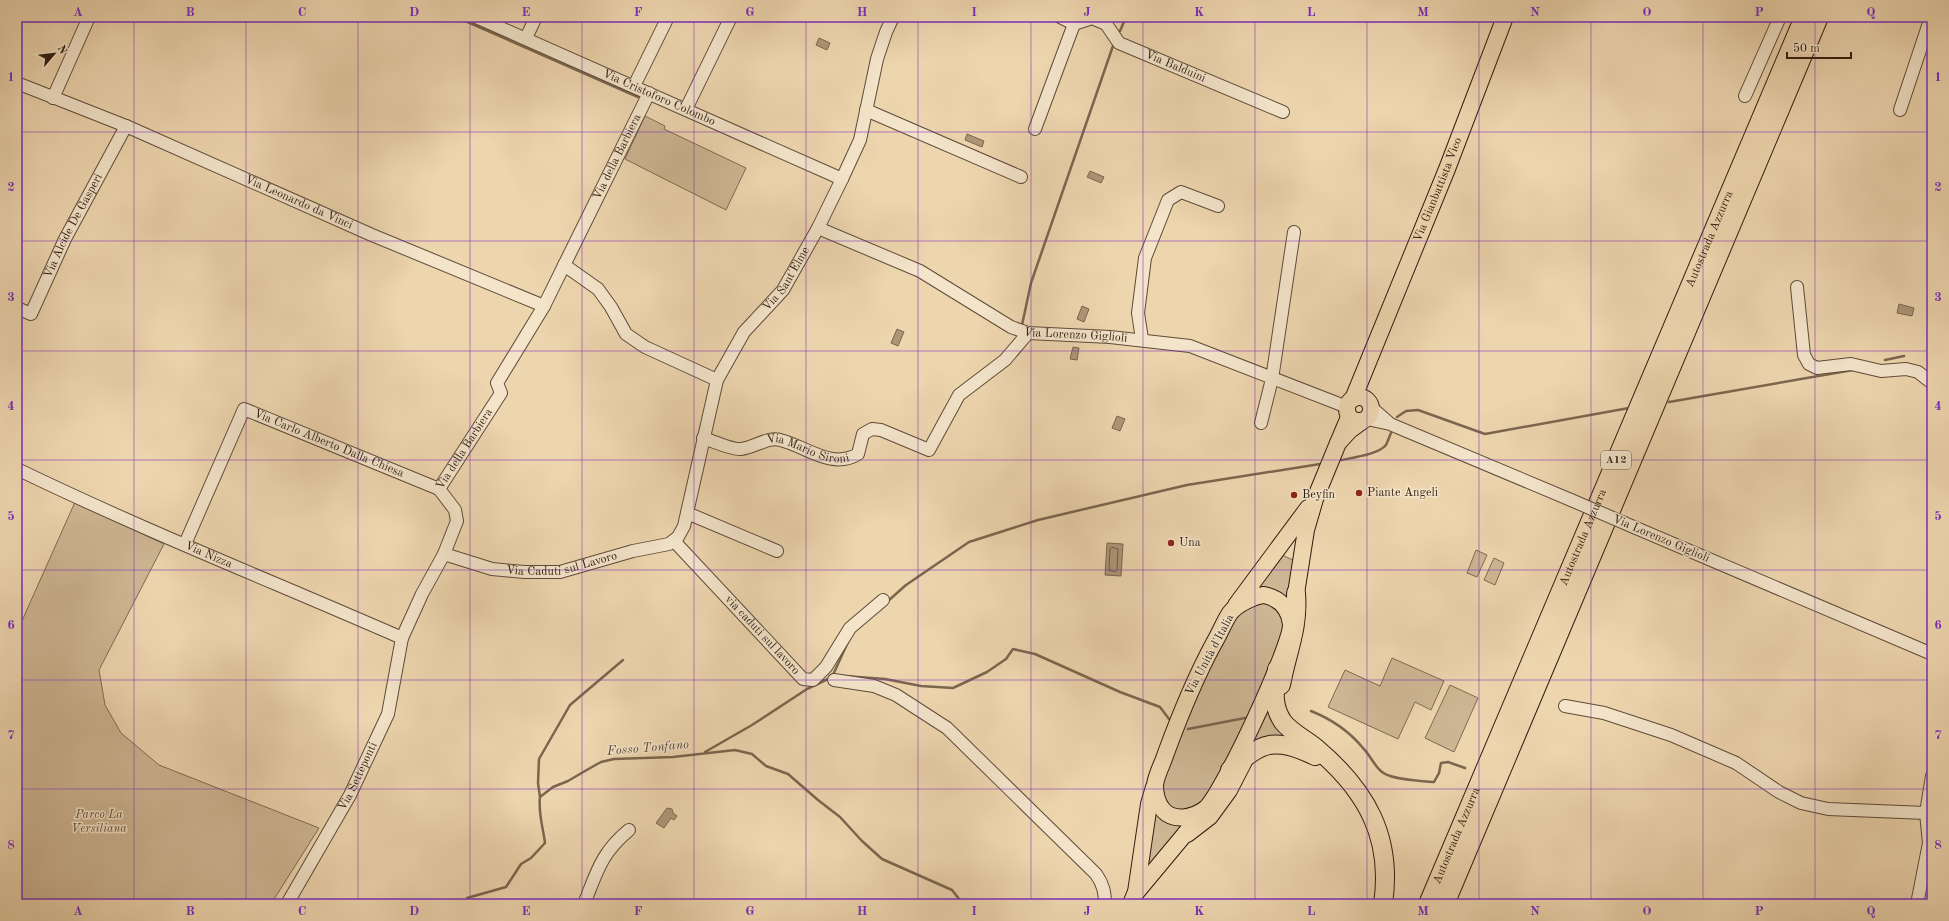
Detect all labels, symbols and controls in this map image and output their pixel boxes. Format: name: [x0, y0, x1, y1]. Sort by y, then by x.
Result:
text: A: [73, 6, 83, 19]
text: B: [185, 6, 195, 19]
text: C: [298, 6, 306, 19]
text: D: [409, 6, 419, 19]
text: E: [522, 6, 531, 19]
text: F: [634, 6, 643, 19]
text: G: [745, 6, 755, 19]
text: H: [857, 6, 868, 19]
text: I: [971, 6, 977, 19]
text: J: [1083, 6, 1091, 19]
text: K: [1194, 6, 1204, 19]
text: L: [1307, 6, 1316, 19]
text: M: [1417, 6, 1429, 19]
text: N: [1530, 6, 1540, 19]
text: O: [1642, 6, 1652, 19]
text: P: [1754, 6, 1764, 19]
text: Q: [1866, 6, 1876, 19]
north arrow: [34, 34, 74, 74]
scale bar: [1787, 34, 1851, 60]
text: 50 m: [1793, 42, 1820, 55]
text: N: [55, 44, 69, 57]
street label: Via Balduini: [1143, 49, 1207, 85]
street label: Via Cristoforo Colombo: [601, 68, 717, 128]
text: 1: [7, 71, 15, 84]
text: 1: [1934, 71, 1942, 84]
street label: Via della Barbiera: [591, 112, 644, 202]
street label: Via Gianbattista Vico: [1412, 136, 1464, 244]
street label: Via Alcide De Gasperi: [42, 172, 105, 280]
street label: Via Leonardo da Vinci: [243, 173, 354, 232]
text: 2: [7, 181, 15, 194]
text: 2: [1934, 181, 1942, 194]
street label: Autostrada Azzurra: [1684, 189, 1736, 289]
street label: Via Sant'Elme: [761, 245, 812, 314]
text: 3: [7, 291, 15, 304]
text: 3: [1934, 291, 1942, 304]
street label: Via Lorenzo Giglioli: [1022, 326, 1128, 345]
text: 4: [7, 400, 15, 413]
text: 4: [1934, 400, 1942, 413]
street label: Via della Barbiera: [434, 407, 495, 492]
street label: Via Carlo Alberto Dalla Chiesa: [252, 408, 406, 480]
street label: Via Mario Sironi: [766, 433, 851, 466]
road number: A12: [1601, 451, 1631, 469]
place label: Piante Angeli: [1367, 487, 1438, 499]
street label: Autostrada Azzurra: [1558, 487, 1609, 588]
marker: Piante Angeli: [1354, 488, 1364, 498]
place label: Beyfin: [1302, 489, 1336, 501]
marker: Beyfin: [1289, 490, 1299, 500]
text: 5: [7, 510, 15, 523]
text: 5: [1934, 510, 1942, 523]
street label: Via Lorenzo Giglioli: [1611, 513, 1711, 565]
place label: Una: [1179, 537, 1201, 549]
marker: Una: [1166, 538, 1176, 548]
street label: Via Nizza: [183, 540, 234, 571]
street label: Via Caduti sul Lavoro: [505, 550, 619, 578]
street label: via caduti sul lavoro: [722, 593, 802, 677]
street label: Via Unità d'Italia: [1184, 612, 1237, 698]
text: 6: [7, 619, 15, 632]
text: 6: [1934, 619, 1942, 632]
text: 7: [7, 729, 15, 742]
text: 7: [1934, 729, 1942, 742]
water label: Fosso Tonfano: [605, 738, 690, 758]
street label: Via Setteponti: [336, 741, 380, 813]
street label: Autostrada Azzurra: [1431, 786, 1483, 886]
park label: Parco La Versiliana: [71, 809, 127, 835]
text: 8: [7, 839, 15, 852]
text: 8: [1934, 839, 1942, 852]
text: A: [73, 905, 83, 918]
text: B: [185, 905, 195, 918]
text: C: [298, 905, 306, 918]
text: D: [409, 905, 419, 918]
text: E: [522, 905, 531, 918]
text: F: [634, 905, 643, 918]
text: G: [745, 905, 755, 918]
text: H: [857, 905, 868, 918]
text: I: [971, 905, 977, 918]
text: J: [1083, 905, 1091, 918]
text: K: [1194, 905, 1204, 918]
text: L: [1307, 905, 1316, 918]
text: M: [1417, 905, 1429, 918]
text: N: [1530, 905, 1540, 918]
text: O: [1642, 905, 1652, 918]
text: P: [1754, 905, 1764, 918]
text: Q: [1866, 905, 1876, 918]

